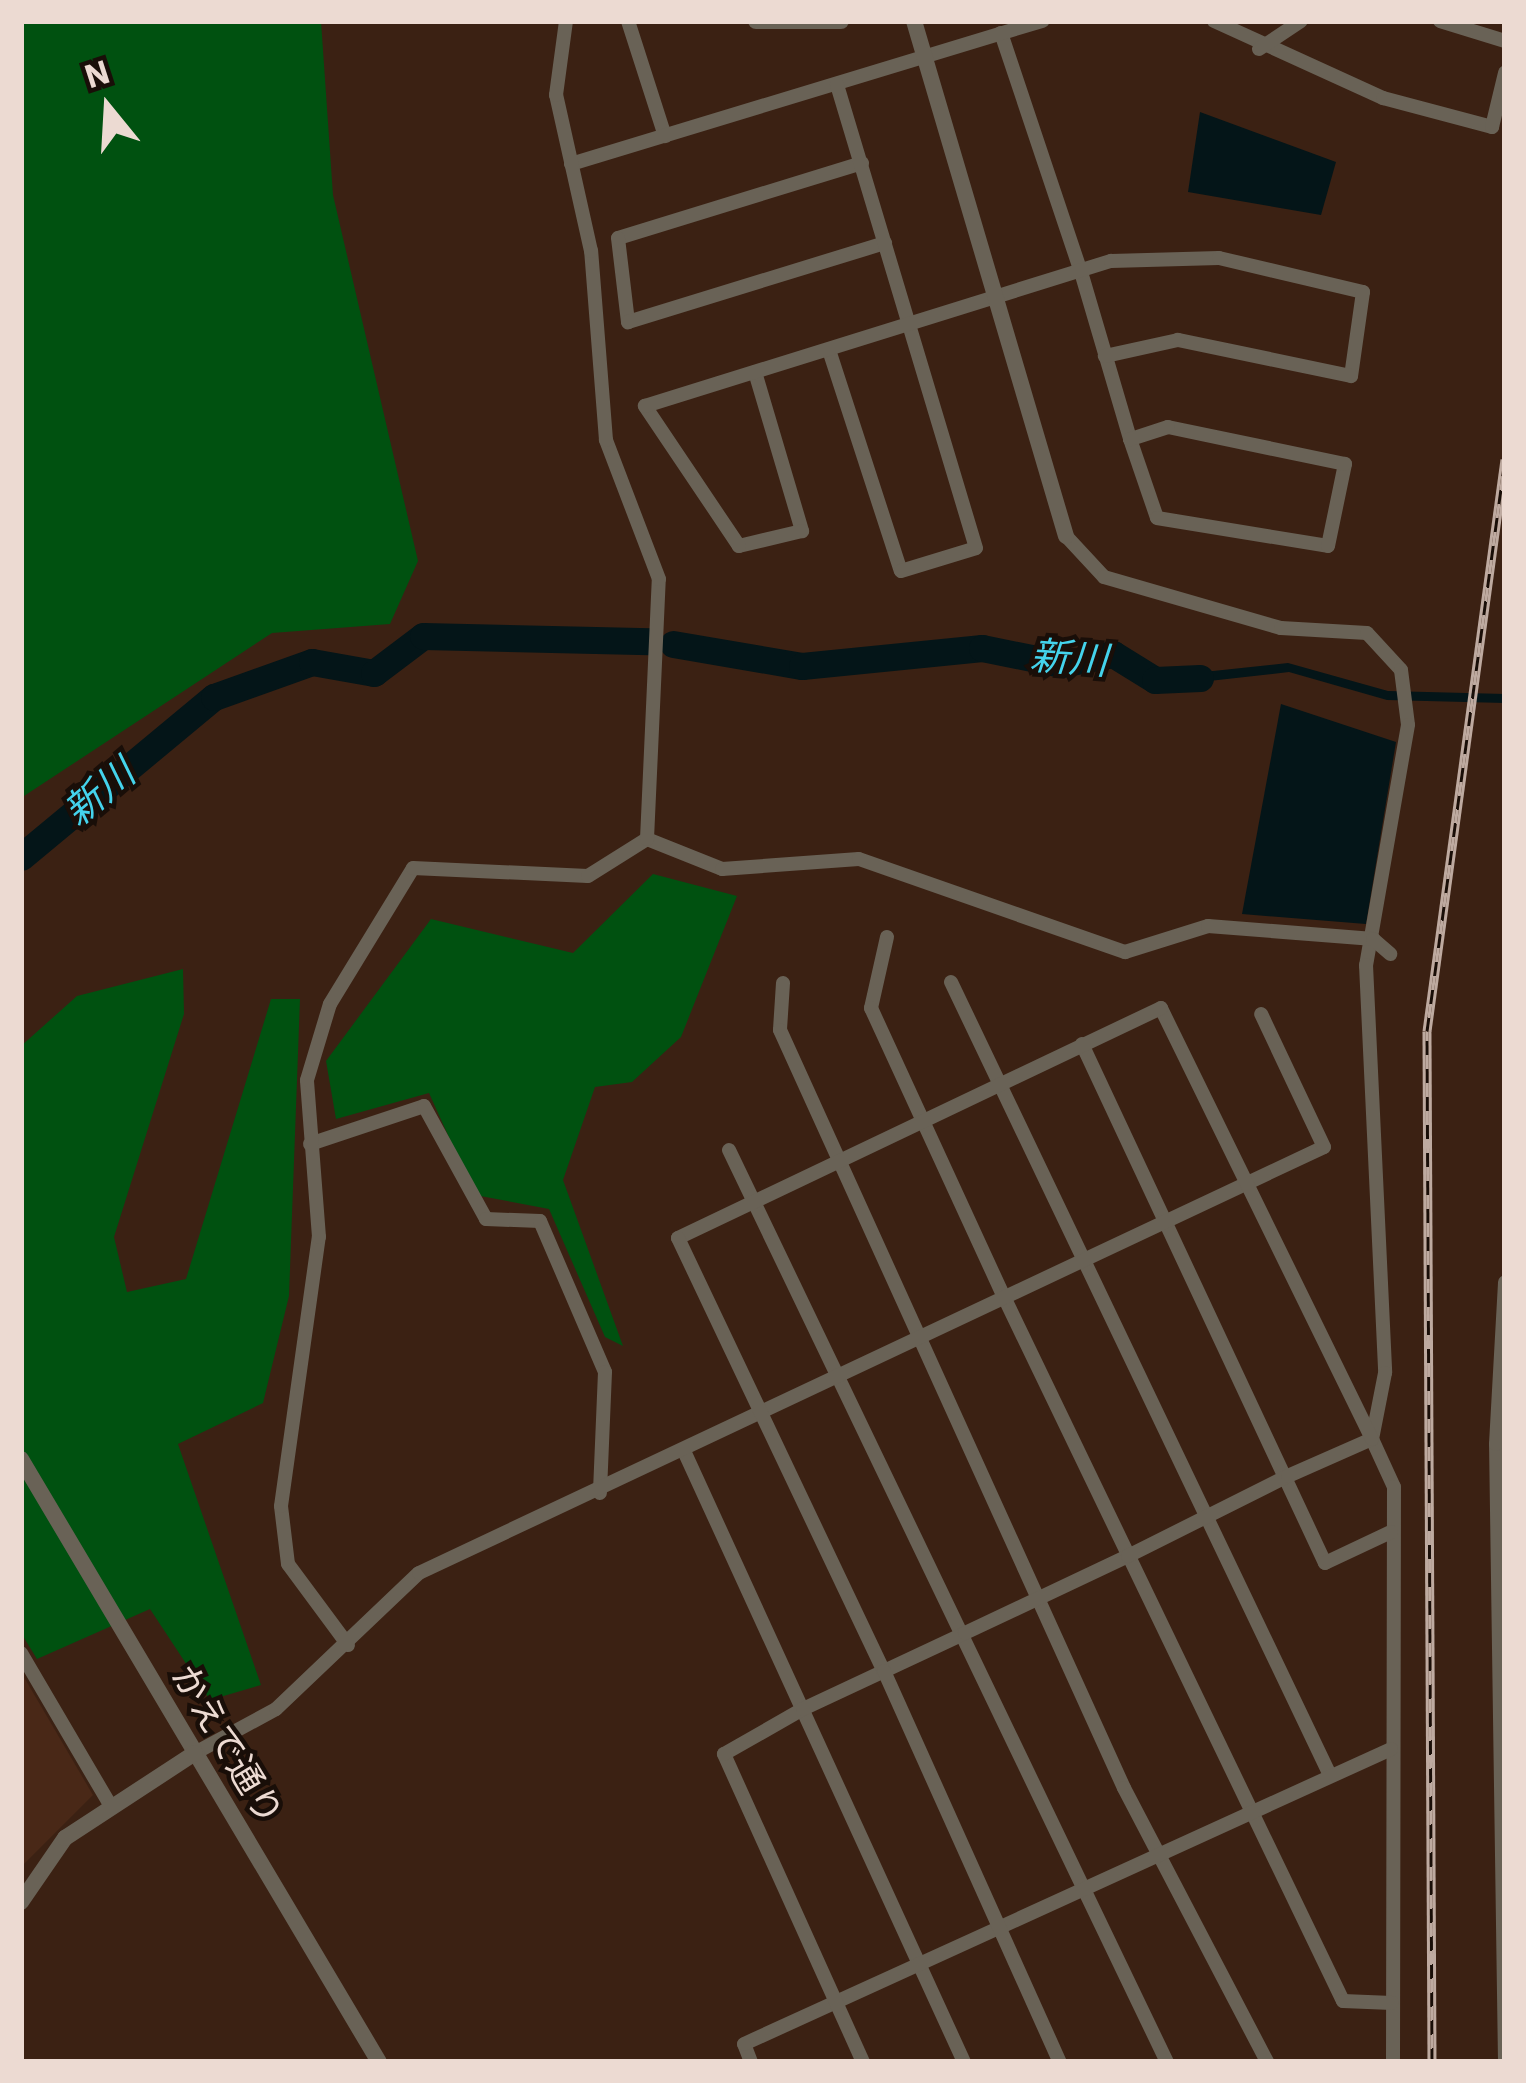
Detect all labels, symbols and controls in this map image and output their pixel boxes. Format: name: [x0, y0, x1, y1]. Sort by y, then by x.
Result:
north arrow: [48, 48, 168, 168]
text: N: [79, 49, 115, 97]
water label: 新川: [1028, 632, 1110, 684]
water label: 新川: [54, 749, 144, 835]
street label: かえで通り: [163, 1656, 293, 1832]

